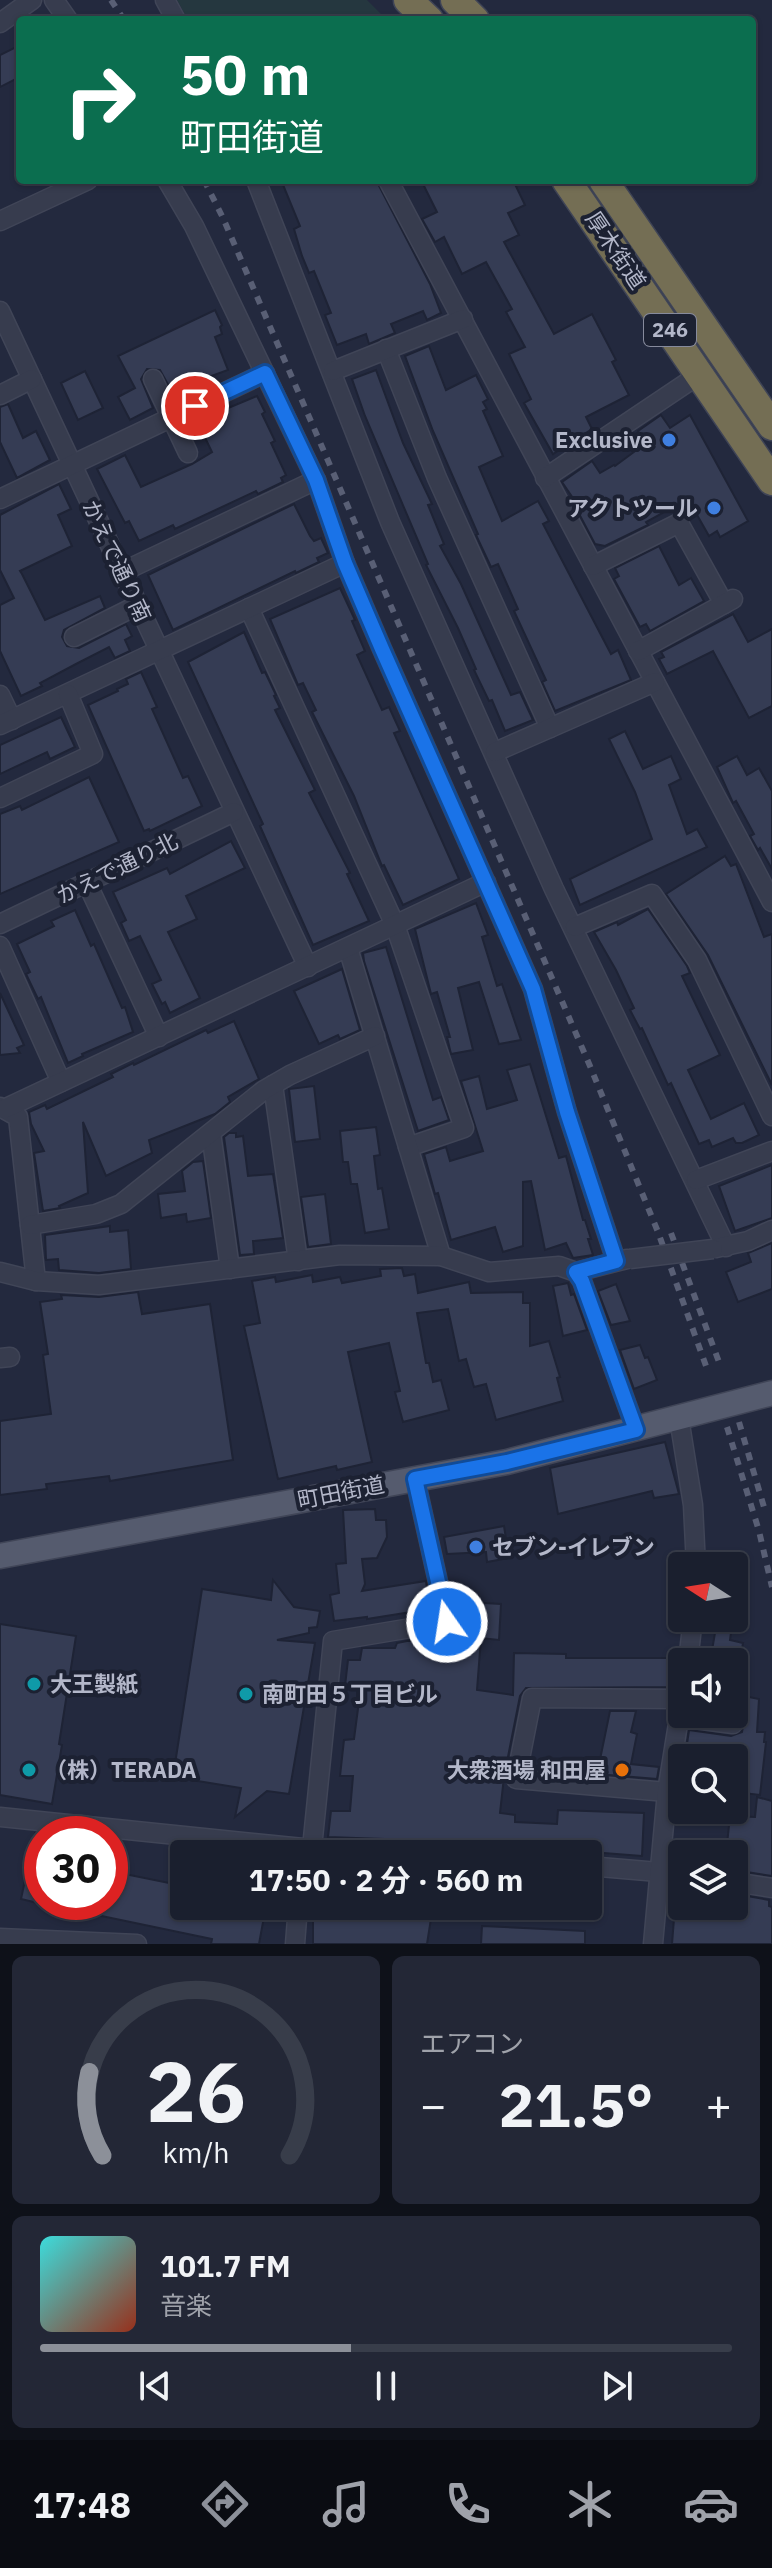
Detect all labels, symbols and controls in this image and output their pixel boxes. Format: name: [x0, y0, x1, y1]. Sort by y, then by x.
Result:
text: 50 m: [180, 38, 310, 110]
icon: right: [48, 48, 152, 152]
text: 町田街道: [180, 113, 324, 160]
street label: 厚木街道: [580, 205, 653, 294]
road number: 246: [644, 314, 696, 346]
pin: [161, 372, 229, 440]
icon: arrive: [173, 384, 217, 428]
place label: Exclusive: [555, 425, 653, 454]
marker: Exclusive: [660, 431, 678, 449]
place label: アクトツール: [567, 493, 698, 522]
street label: かえで通り南: [77, 495, 158, 626]
marker: アクトツール: [705, 499, 723, 517]
street label: かえで通り北: [51, 826, 182, 909]
street label: 町田街道: [295, 1469, 387, 1514]
place label: セブン-イレブン: [492, 1532, 655, 1561]
marker: セブン-イレブン: [467, 1538, 485, 1556]
north arrow: [668, 1552, 748, 1632]
map controls: [668, 1552, 748, 1920]
position arrow: [405, 1580, 489, 1664]
button: sound: [668, 1648, 748, 1728]
place label: 大王製紙: [50, 1669, 138, 1698]
marker: 大王製紙: [25, 1675, 43, 1693]
place label: 南町田５丁目ビル: [262, 1679, 438, 1708]
marker: 南町田５丁目ビル: [237, 1685, 255, 1703]
button: search: [668, 1744, 748, 1824]
place label: （株）TERADA: [45, 1755, 197, 1784]
place label: 大衆酒場 和田屋: [447, 1755, 606, 1784]
marker: （株）TERADA: [20, 1761, 38, 1779]
marker: 大衆酒場 和田屋: [613, 1761, 631, 1779]
speed limit sign: 30: [24, 1816, 128, 1920]
button: layers: [668, 1840, 748, 1920]
text: 17:50 · 2 分 · 560 m: [249, 1860, 523, 1899]
text: エアコン: [420, 2026, 524, 2060]
text: 26: [146, 2037, 246, 2145]
text: 21.5°: [499, 2065, 653, 2144]
text: −: [420, 2076, 446, 2133]
text: +: [706, 2076, 732, 2133]
text: km/h: [162, 2134, 230, 2171]
text: 101.7 FM: [160, 2246, 291, 2285]
text: 音楽: [160, 2288, 212, 2322]
icon: previous: [133, 2364, 177, 2408]
icon: pause: [364, 2364, 408, 2408]
icon: next: [595, 2364, 639, 2408]
icon: directions: [197, 2476, 253, 2532]
icon: music: [318, 2476, 374, 2532]
icon: phone: [440, 2476, 496, 2532]
icon: climate: [562, 2476, 618, 2532]
icon: car: [683, 2476, 739, 2532]
text: 17:48: [33, 2481, 131, 2528]

